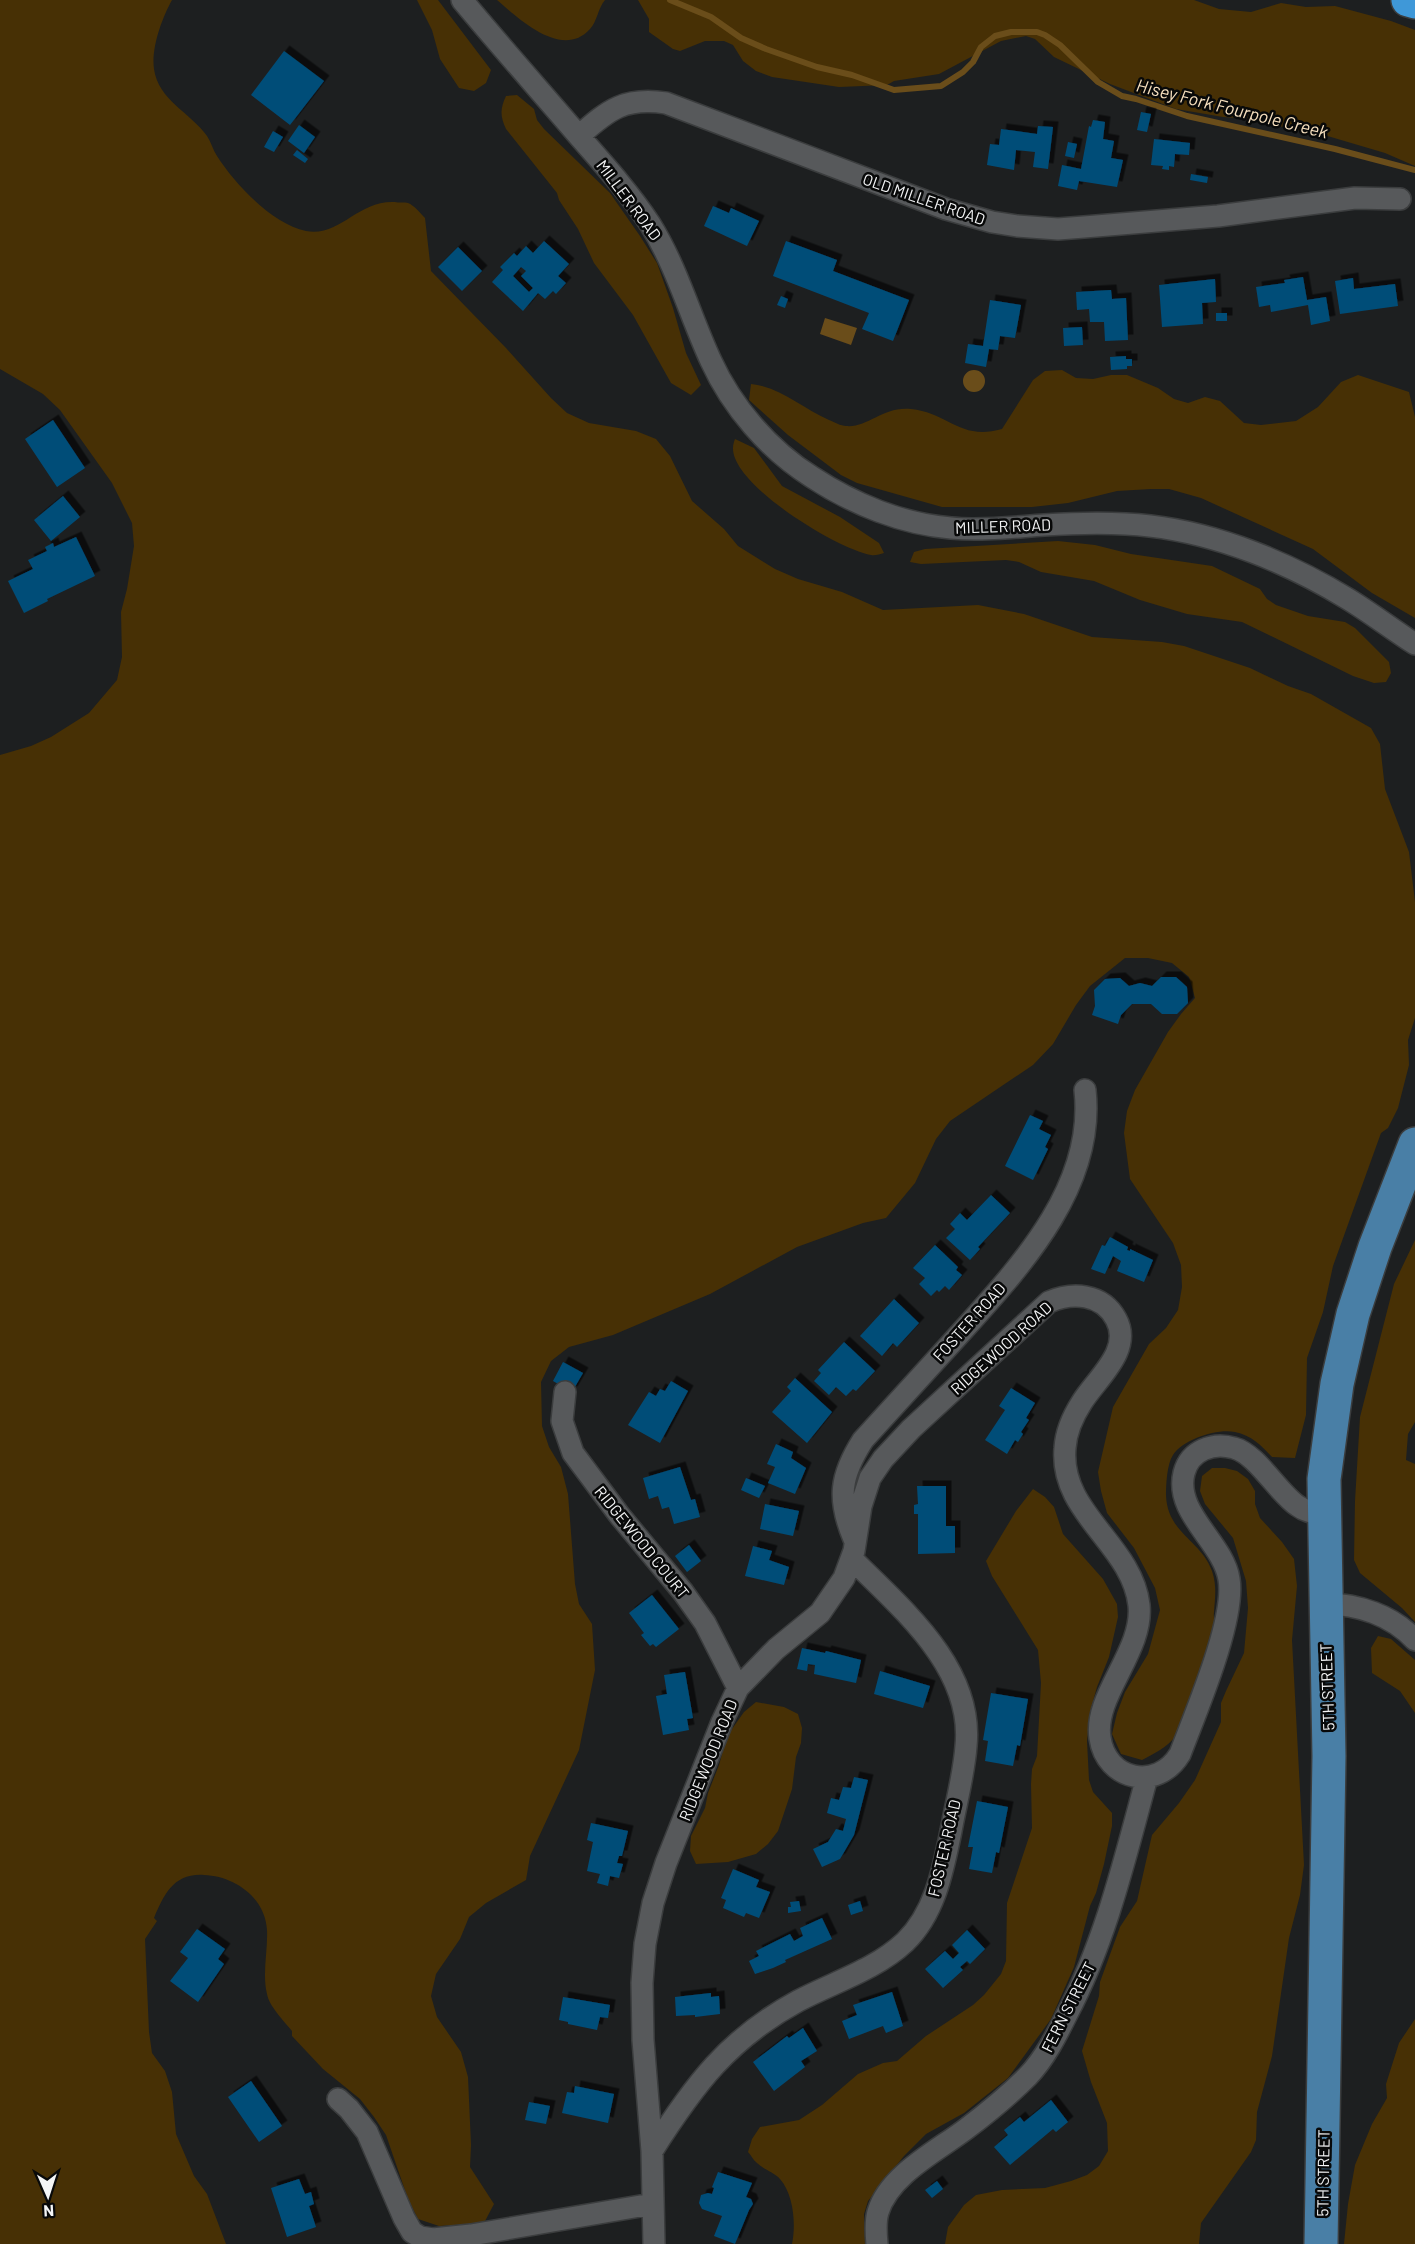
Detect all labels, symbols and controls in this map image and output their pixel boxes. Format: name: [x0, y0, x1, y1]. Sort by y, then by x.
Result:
water label: Hisey Fork Fourpole Creek: [1134, 74, 1331, 143]
street label: MILLER ROAD: [593, 156, 666, 244]
street label: OLD MILLER ROAD: [861, 169, 988, 228]
street label: MILLER ROAD: [955, 514, 1051, 537]
street label: FOSTER ROAD: [928, 1278, 1009, 1365]
street label: RIDGEWOOD ROAD: [946, 1297, 1055, 1398]
street label: RIDGEWOOD COURT: [591, 1482, 694, 1602]
street label: 5TH STREET: [1315, 1643, 1338, 1731]
street label: RIDGEWOOD ROAD: [674, 1696, 741, 1823]
street label: FOSTER ROAD: [923, 1797, 964, 1898]
street label: FERN STREET: [1037, 1958, 1098, 2055]
street label: 5TH STREET: [1312, 2129, 1333, 2217]
north arrow: [18, 2166, 78, 2226]
text: N: [43, 2202, 55, 2221]

